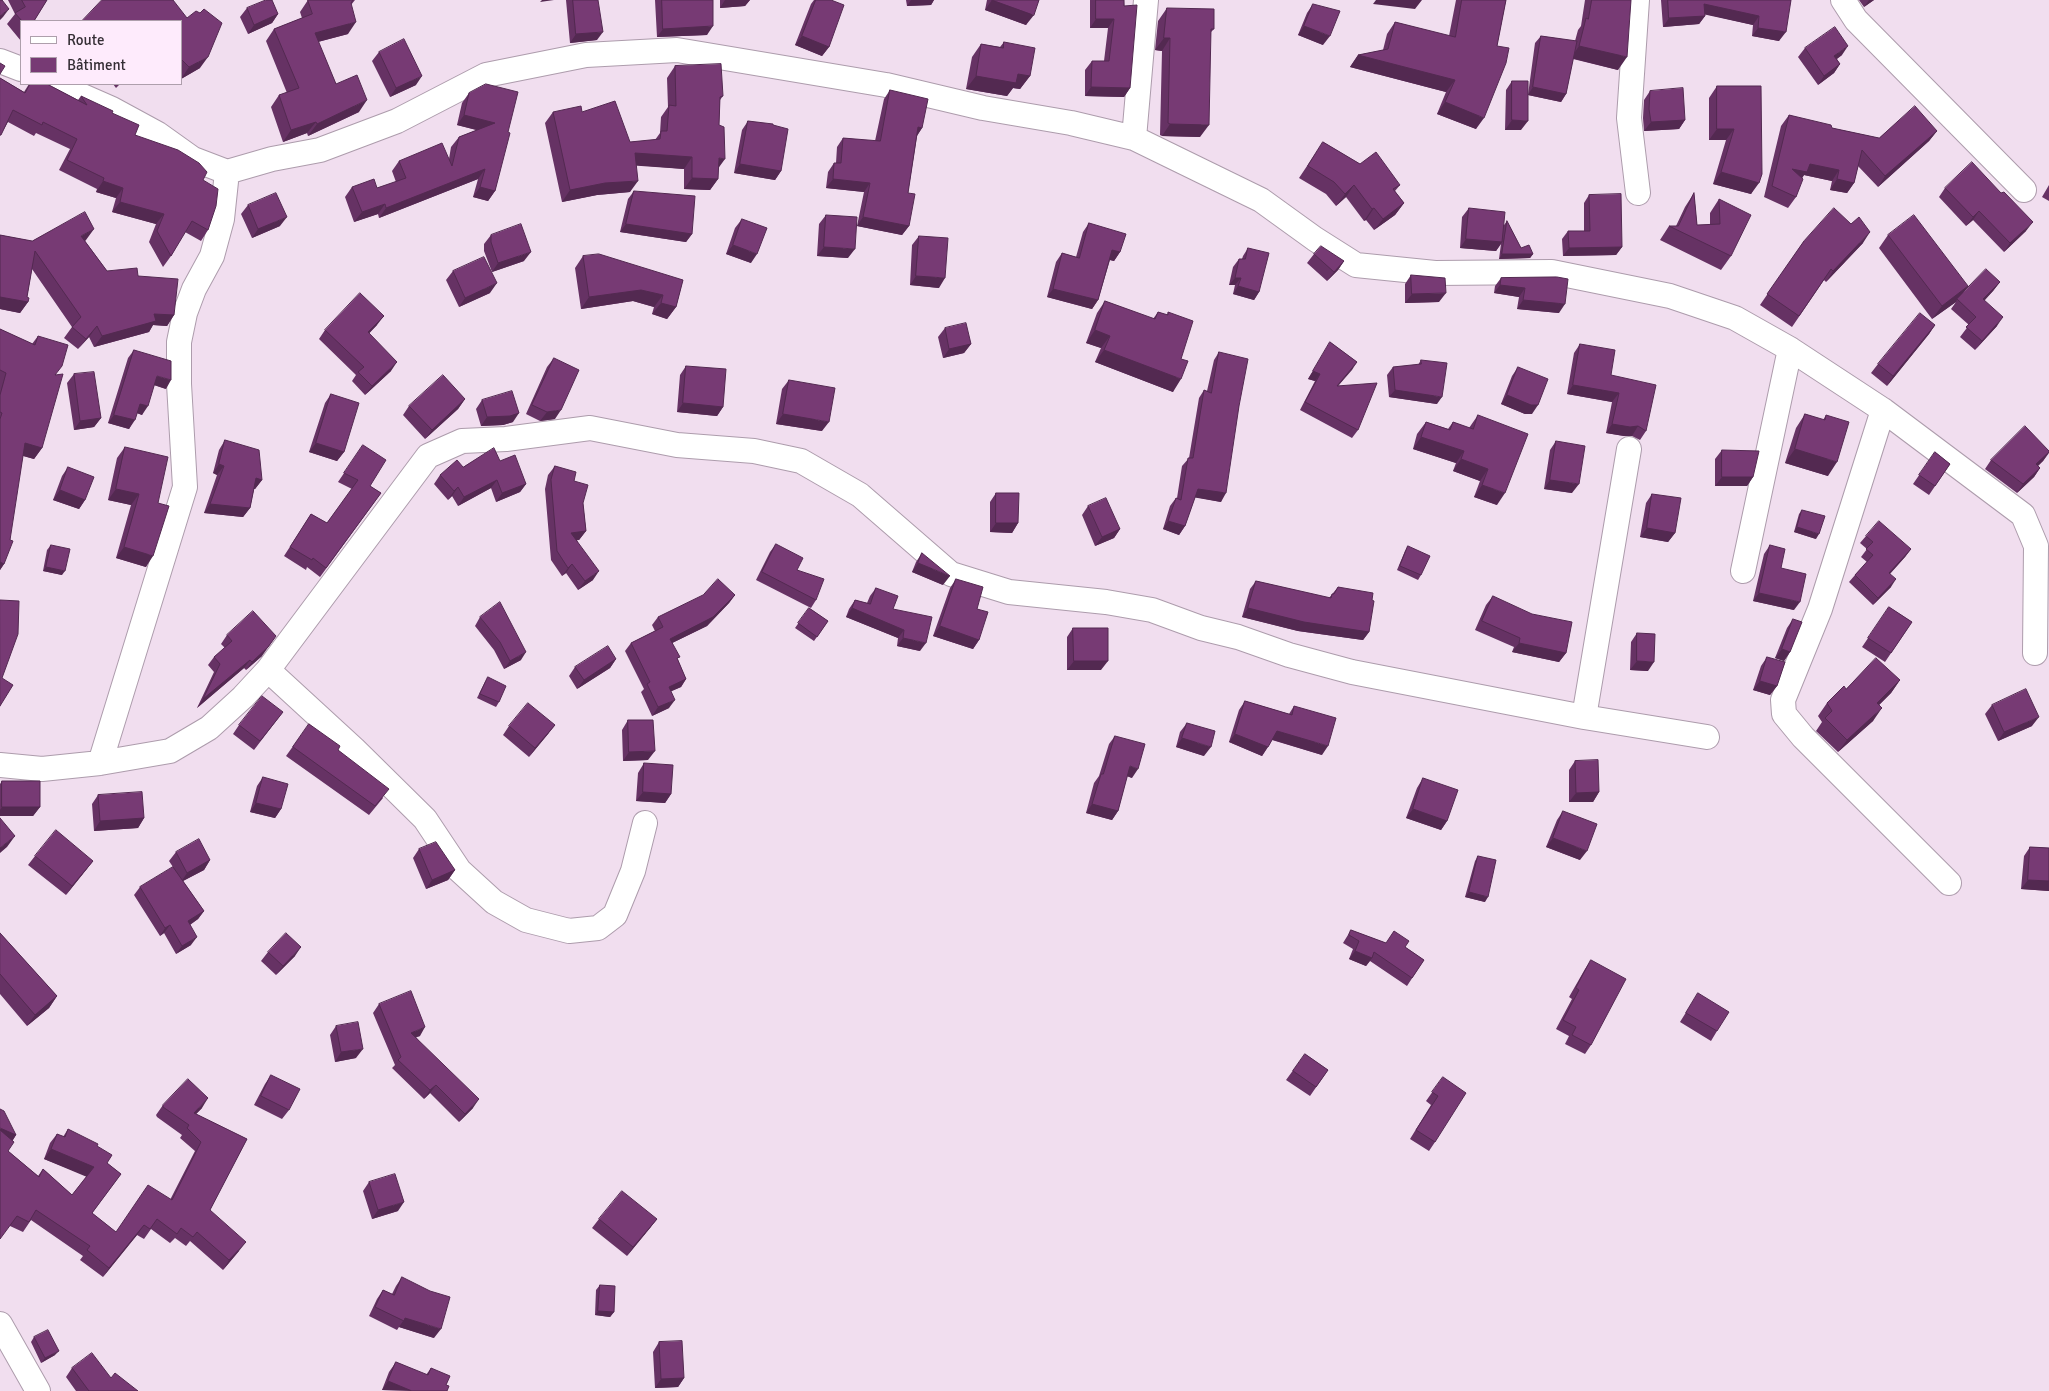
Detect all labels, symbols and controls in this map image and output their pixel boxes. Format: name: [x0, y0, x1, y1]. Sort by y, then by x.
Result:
legend: [20, 20, 182, 85]
text: Route: [67, 31, 104, 49]
text: Bâtiment: [67, 56, 126, 74]

